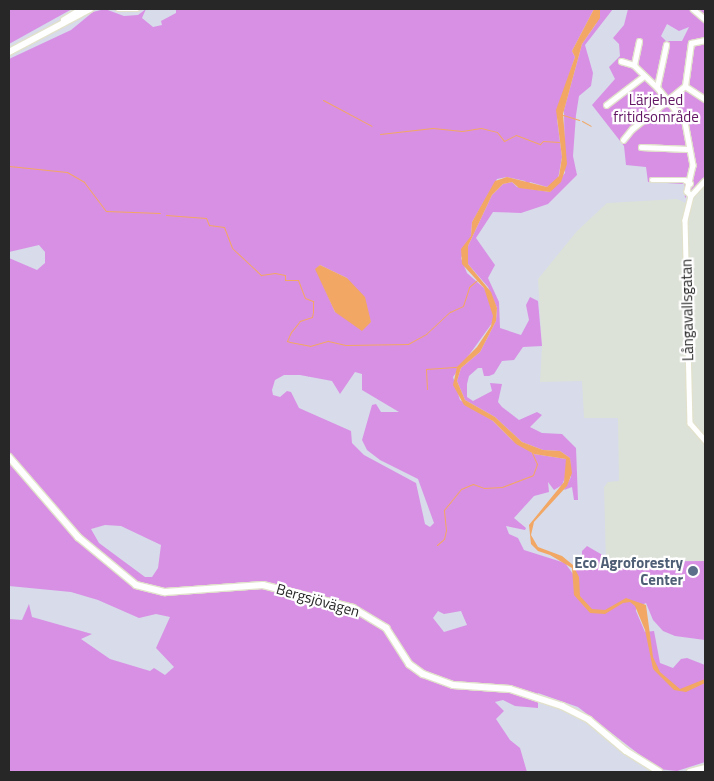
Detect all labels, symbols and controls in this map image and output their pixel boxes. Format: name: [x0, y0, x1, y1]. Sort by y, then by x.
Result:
park label: Lärjehed fritidsområde: [613, 90, 699, 125]
street label: Långavallsgatan: [677, 259, 697, 361]
place label: Eco Agroforestry Center: [574, 553, 683, 588]
marker: Eco Agroforestry Center: [687, 565, 699, 577]
street label: Bergsjövägen: [274, 580, 362, 620]

